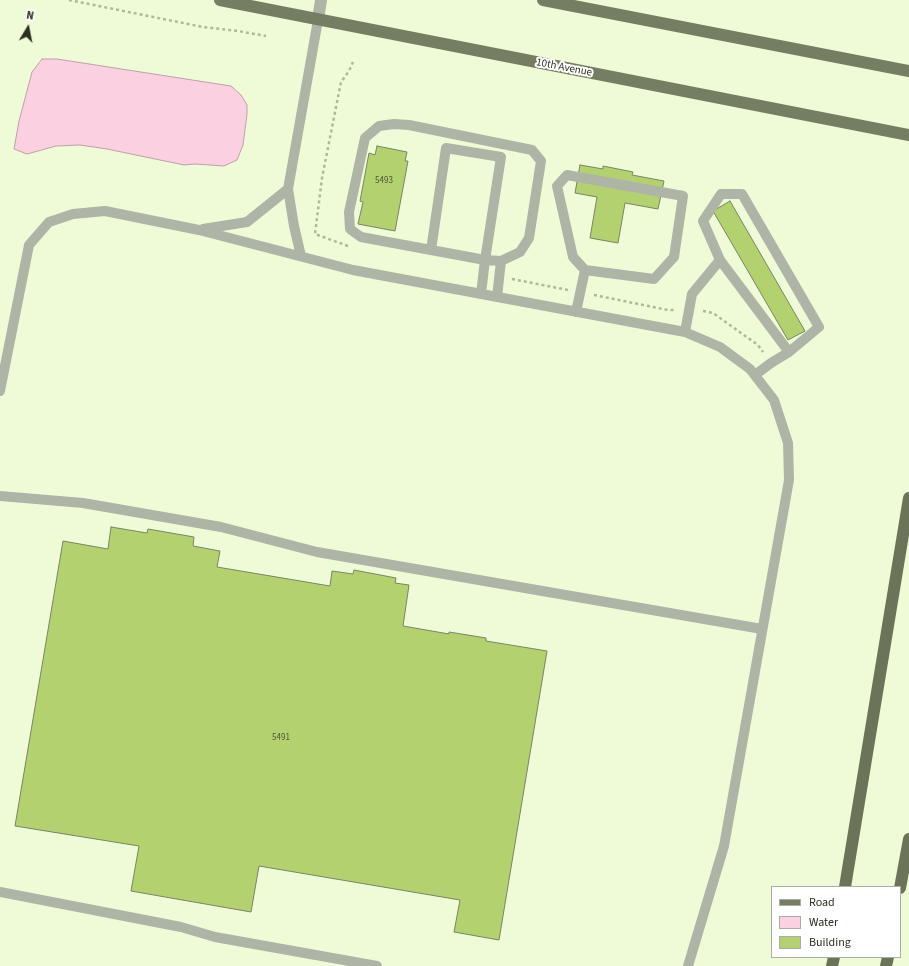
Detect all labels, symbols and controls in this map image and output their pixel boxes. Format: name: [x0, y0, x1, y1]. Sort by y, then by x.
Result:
north arrow: [8, 8, 48, 48]
text: N: [25, 8, 35, 24]
street label: 10th Avenue: [535, 56, 593, 80]
house number: 5493: [375, 176, 393, 186]
house number: 5491: [272, 733, 290, 743]
legend: [771, 886, 901, 958]
text: Road: [809, 894, 835, 911]
text: Water: [809, 914, 838, 931]
text: Building: [809, 934, 851, 951]

